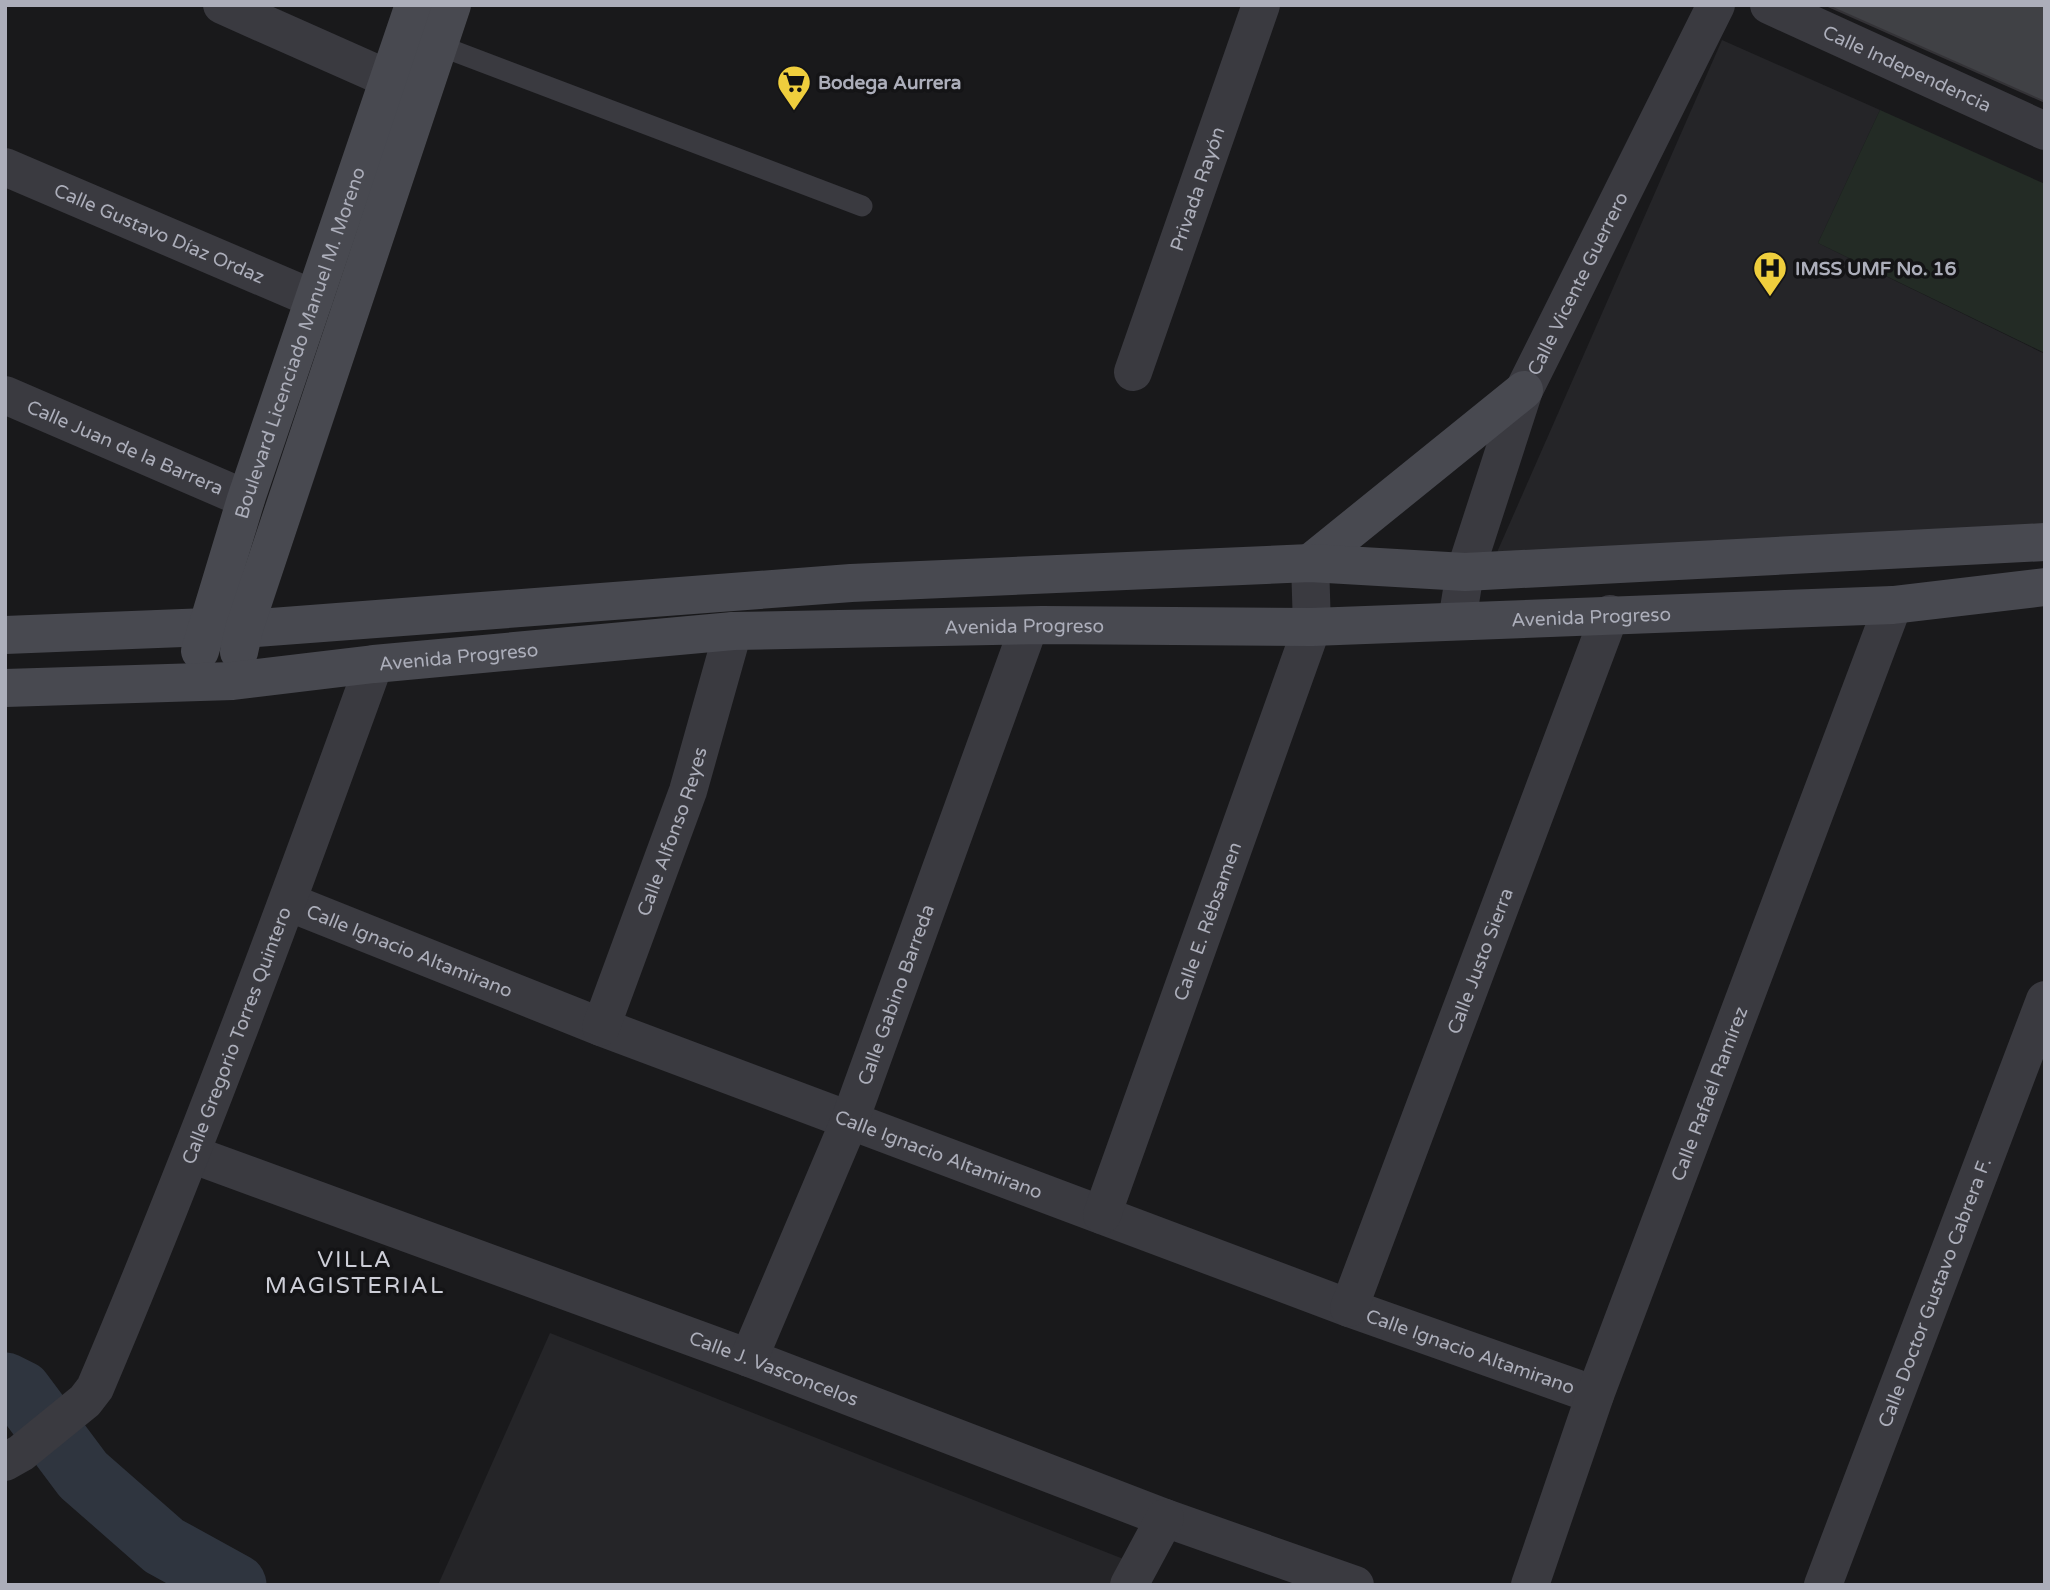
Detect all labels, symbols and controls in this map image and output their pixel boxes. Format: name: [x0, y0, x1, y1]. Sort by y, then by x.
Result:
street label: Calle Independencia: [1819, 21, 1995, 117]
supermarket icon: Bodega Aurrera: [775, 63, 813, 112]
place label: Bodega Aurrera: [818, 72, 961, 95]
street label: Privada Rayón: [1166, 124, 1230, 254]
street label: Boulevard Licenciado Manuel M. Moreno: [231, 164, 370, 521]
street label: Calle Gustavo Díaz Ordaz: [51, 179, 268, 289]
street label: Calle Vicente Guerrero: [1523, 189, 1633, 379]
hospital icon: IMSS UMF No. 16: [1751, 249, 1789, 298]
place label: IMSS UMF No. 16: [1795, 258, 1957, 280]
street label: Calle Juan de la Barrera: [23, 396, 226, 500]
street label: Avenida Progreso: [1511, 603, 1671, 631]
street label: Avenida Progreso: [944, 615, 1104, 639]
street label: Avenida Progreso: [378, 639, 539, 675]
street label: Calle Alfonso Reyes: [633, 745, 712, 919]
street label: Calle E. Rébsamen: [1169, 839, 1246, 1004]
street label: Calle Justo Sierra: [1443, 885, 1518, 1037]
street label: Calle Ignacio Altamirano: [303, 901, 515, 1003]
street label: Calle Gabino Barreda: [854, 902, 939, 1088]
street label: Calle Gregorio Torres Quintero: [178, 904, 296, 1168]
street label: Calle Rafaél Ramírez: [1667, 1004, 1753, 1184]
street label: Calle Ignacio Altamirano: [832, 1106, 1045, 1204]
street label: Calle Doctor Gustavo Cabrera F.: [1874, 1155, 1996, 1431]
district label: VILLA MAGISTERIAL: [265, 1246, 445, 1300]
street label: Calle Ignacio Altamirano: [1363, 1305, 1578, 1399]
street label: Calle J. Vasconcelos: [686, 1327, 861, 1411]

